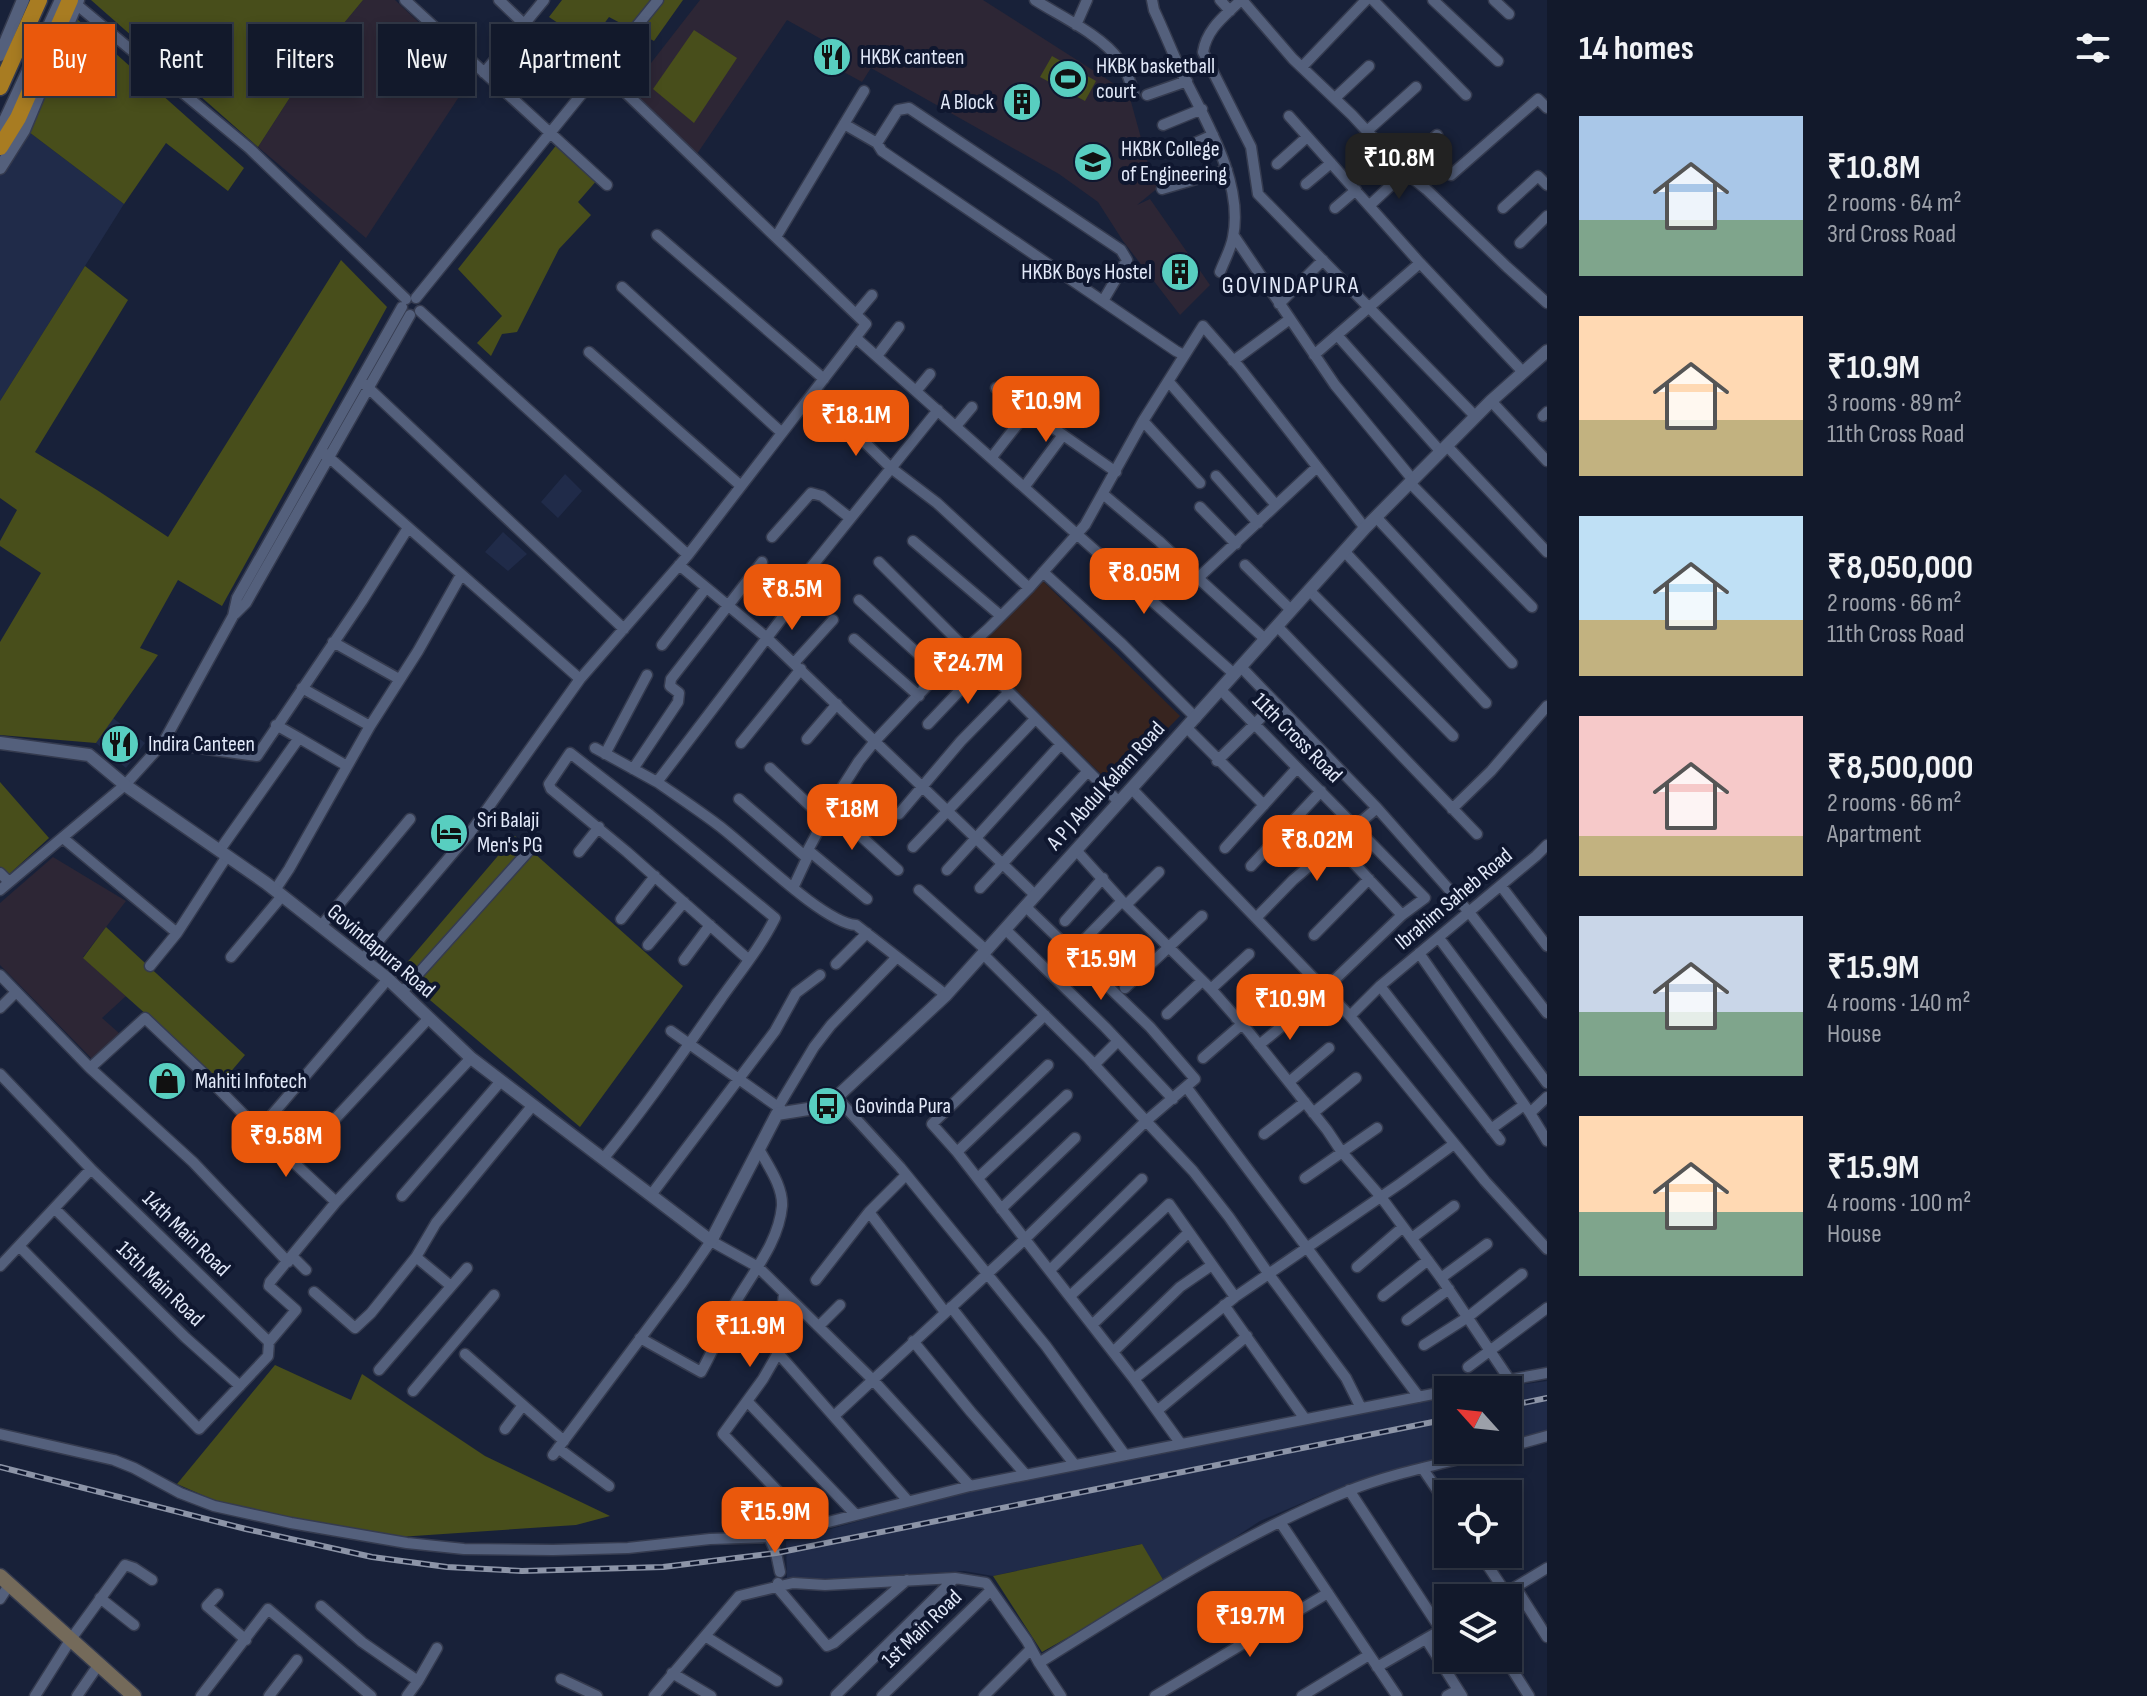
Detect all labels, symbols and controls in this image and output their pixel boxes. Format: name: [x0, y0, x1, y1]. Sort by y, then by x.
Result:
chip: Buy: [24, 24, 115, 96]
chip: Rent: [131, 24, 232, 96]
chip: Filters: [248, 24, 362, 96]
chip: New: [378, 24, 475, 96]
chip: Apartment: [491, 24, 649, 96]
icon: filters: [2071, 26, 2115, 70]
text: 14 homes: [1579, 28, 1694, 69]
restaurant icon: HKBK canteen: [811, 36, 853, 78]
place label: HKBK canteen: [860, 44, 965, 71]
place label: HKBK basketball court: [1096, 53, 1215, 105]
sports icon: HKBK basketball court: [1047, 58, 1089, 100]
building icon: A Block: [1001, 81, 1043, 123]
place label: A Block: [940, 89, 995, 116]
pin: ₹10.8M: [1334, 133, 1464, 201]
place label: HKBK College of Engineering: [1121, 136, 1227, 188]
school or university icon: HKBK College of Engineering: [1072, 141, 1114, 183]
text: ₹10.8M: [1363, 143, 1435, 174]
text: ₹10.8M: [1827, 147, 1920, 188]
icon: home: [1643, 148, 1739, 244]
text: 2 rooms · 64 m²: [1827, 188, 1962, 219]
text: 3rd Cross Road: [1827, 219, 1956, 250]
building icon: HKBK Boys Hostel: [1159, 251, 1201, 293]
place label: HKBK Boys Hostel: [1021, 259, 1152, 286]
district label: GOVINDAPURA: [1222, 271, 1360, 300]
text: ₹10.9M: [1827, 347, 1920, 388]
icon: home: [1643, 348, 1739, 444]
pin: ₹10.9M: [981, 376, 1111, 444]
text: ₹10.9M: [1010, 386, 1082, 417]
text: 3 rooms · 89 m²: [1827, 388, 1962, 419]
pin: ₹18.1M: [791, 390, 921, 458]
text: ₹18.1M: [821, 400, 891, 431]
text: 11th Cross Road: [1827, 419, 1964, 450]
text: ₹8,050,000: [1827, 547, 1973, 588]
pin: ₹8.05M: [1079, 548, 1209, 616]
icon: home: [1643, 548, 1739, 644]
text: ₹8.05M: [1108, 558, 1180, 589]
pin: ₹8.5M: [736, 564, 848, 632]
text: ₹8.5M: [762, 574, 822, 605]
text: 2 rooms · 66 m²: [1827, 588, 1962, 619]
text: 11th Cross Road: [1827, 619, 1964, 650]
pin: ₹24.7M: [903, 638, 1033, 706]
text: ₹24.7M: [933, 648, 1003, 679]
street label: 11th Cross Road: [1246, 687, 1348, 789]
street label: A P J Abdul Kalam Road: [1041, 716, 1171, 857]
restaurant icon: Indira Canteen: [99, 723, 141, 765]
place label: Indira Canteen: [148, 731, 255, 758]
text: ₹8,500,000: [1827, 747, 1973, 788]
icon: home: [1643, 748, 1739, 844]
pin: ₹18M: [805, 784, 899, 852]
text: 2 rooms · 66 m²: [1827, 788, 1962, 819]
text: ₹18M: [825, 794, 879, 825]
place label: Sri Balaji Men's PG: [477, 807, 543, 859]
hotel icon: Sri Balaji Men's PG: [428, 812, 470, 854]
pin: ₹8.02M: [1252, 815, 1382, 883]
text: Apartment: [1827, 819, 1921, 850]
text: ₹8.02M: [1281, 825, 1353, 856]
street label: Ibrahim Saheb Road: [1390, 842, 1518, 956]
street label: Govindapura Road: [322, 898, 440, 1004]
pin: ₹15.9M: [1036, 934, 1166, 1002]
text: ₹15.9M: [1066, 944, 1136, 975]
text: ₹15.9M: [1827, 947, 1920, 988]
icon: home: [1643, 948, 1739, 1044]
pin: ₹10.9M: [1225, 974, 1355, 1042]
text: ₹10.9M: [1254, 984, 1326, 1015]
text: 4 rooms · 140 m²: [1827, 988, 1971, 1019]
text: House: [1827, 1019, 1882, 1050]
shop icon: Mahiti Infotech: [146, 1060, 188, 1102]
place label: Mahiti Infotech: [195, 1068, 307, 1095]
bus stop icon: Govinda Pura: [806, 1085, 848, 1127]
place label: Govinda Pura: [855, 1093, 951, 1120]
pin: ₹9.58M: [221, 1111, 351, 1179]
text: ₹9.58M: [250, 1121, 322, 1152]
text: ₹15.9M: [1827, 1147, 1920, 1188]
icon: home: [1643, 1148, 1739, 1244]
street label: 14th Main Road: [136, 1185, 236, 1283]
text: 4 rooms · 100 m²: [1827, 1188, 1971, 1219]
text: House: [1827, 1219, 1882, 1250]
street label: 15th Main Road: [111, 1236, 209, 1332]
pin: ₹11.9M: [685, 1301, 815, 1369]
text: ₹11.9M: [715, 1311, 785, 1342]
north arrow: [1434, 1376, 1522, 1464]
map controls: [1434, 1376, 1522, 1672]
button: locate: [1434, 1480, 1522, 1568]
pin: ₹15.9M: [710, 1487, 840, 1555]
text: ₹15.9M: [740, 1497, 810, 1528]
street label: 1st Main Road: [876, 1584, 968, 1674]
button: layers: [1434, 1584, 1522, 1672]
pin: ₹19.7M: [1185, 1591, 1315, 1659]
text: ₹19.7M: [1215, 1601, 1285, 1632]

